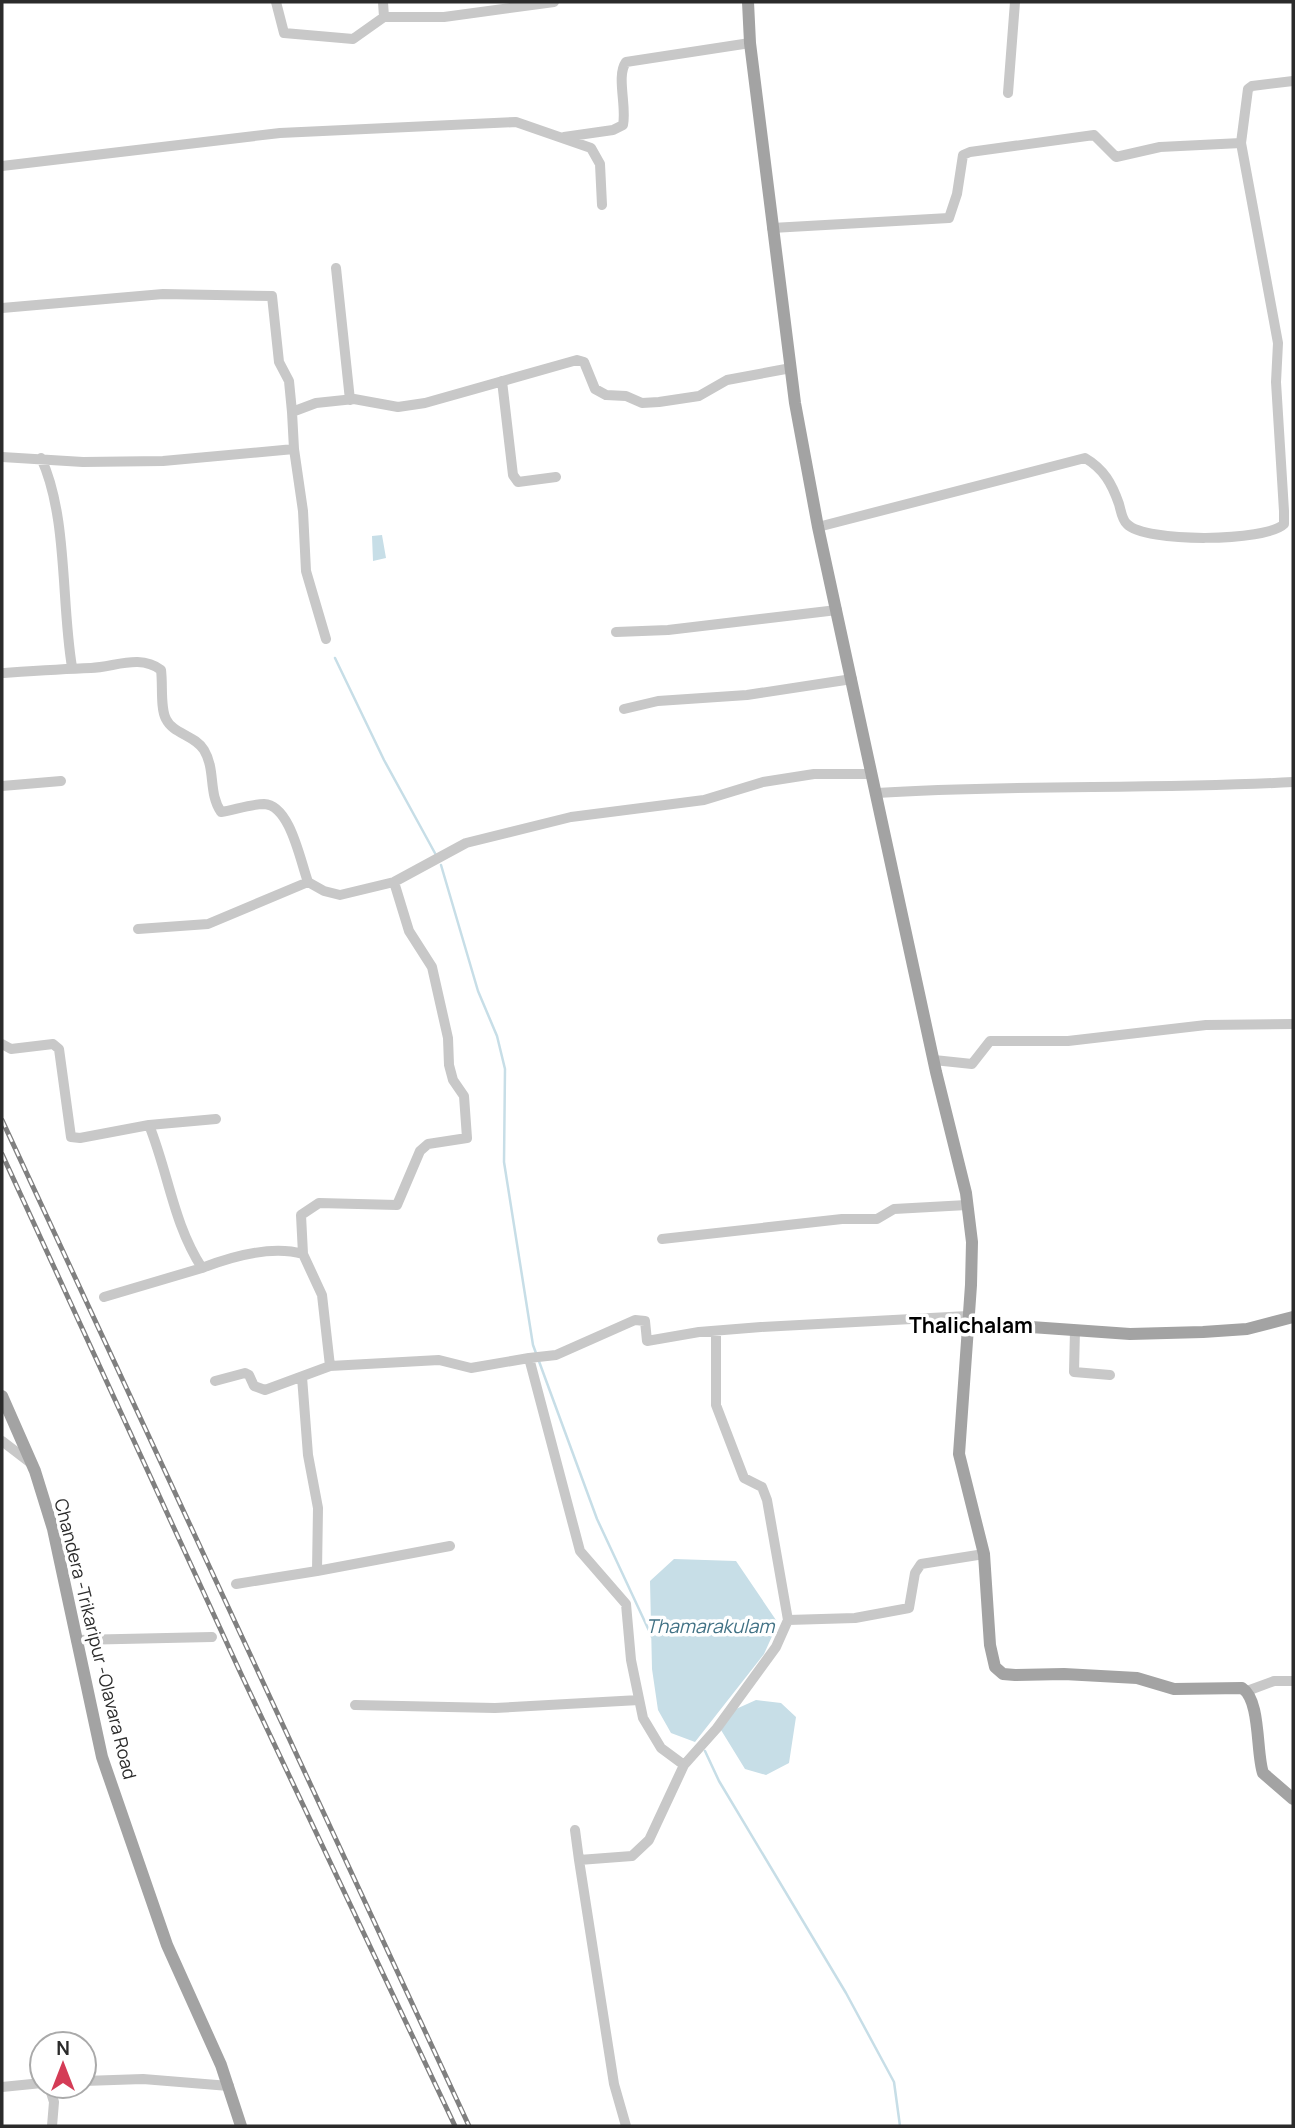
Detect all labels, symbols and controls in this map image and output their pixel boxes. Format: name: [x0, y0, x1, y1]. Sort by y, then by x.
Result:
district label: Thalichalam: [909, 1311, 1033, 1339]
street label: Chandera -Trikaripur -Olavara Road: [49, 1496, 142, 1782]
water label: Thamarakulam: [646, 1613, 776, 1639]
north arrow: [28, 2030, 98, 2100]
text: N: [56, 2035, 70, 2061]

